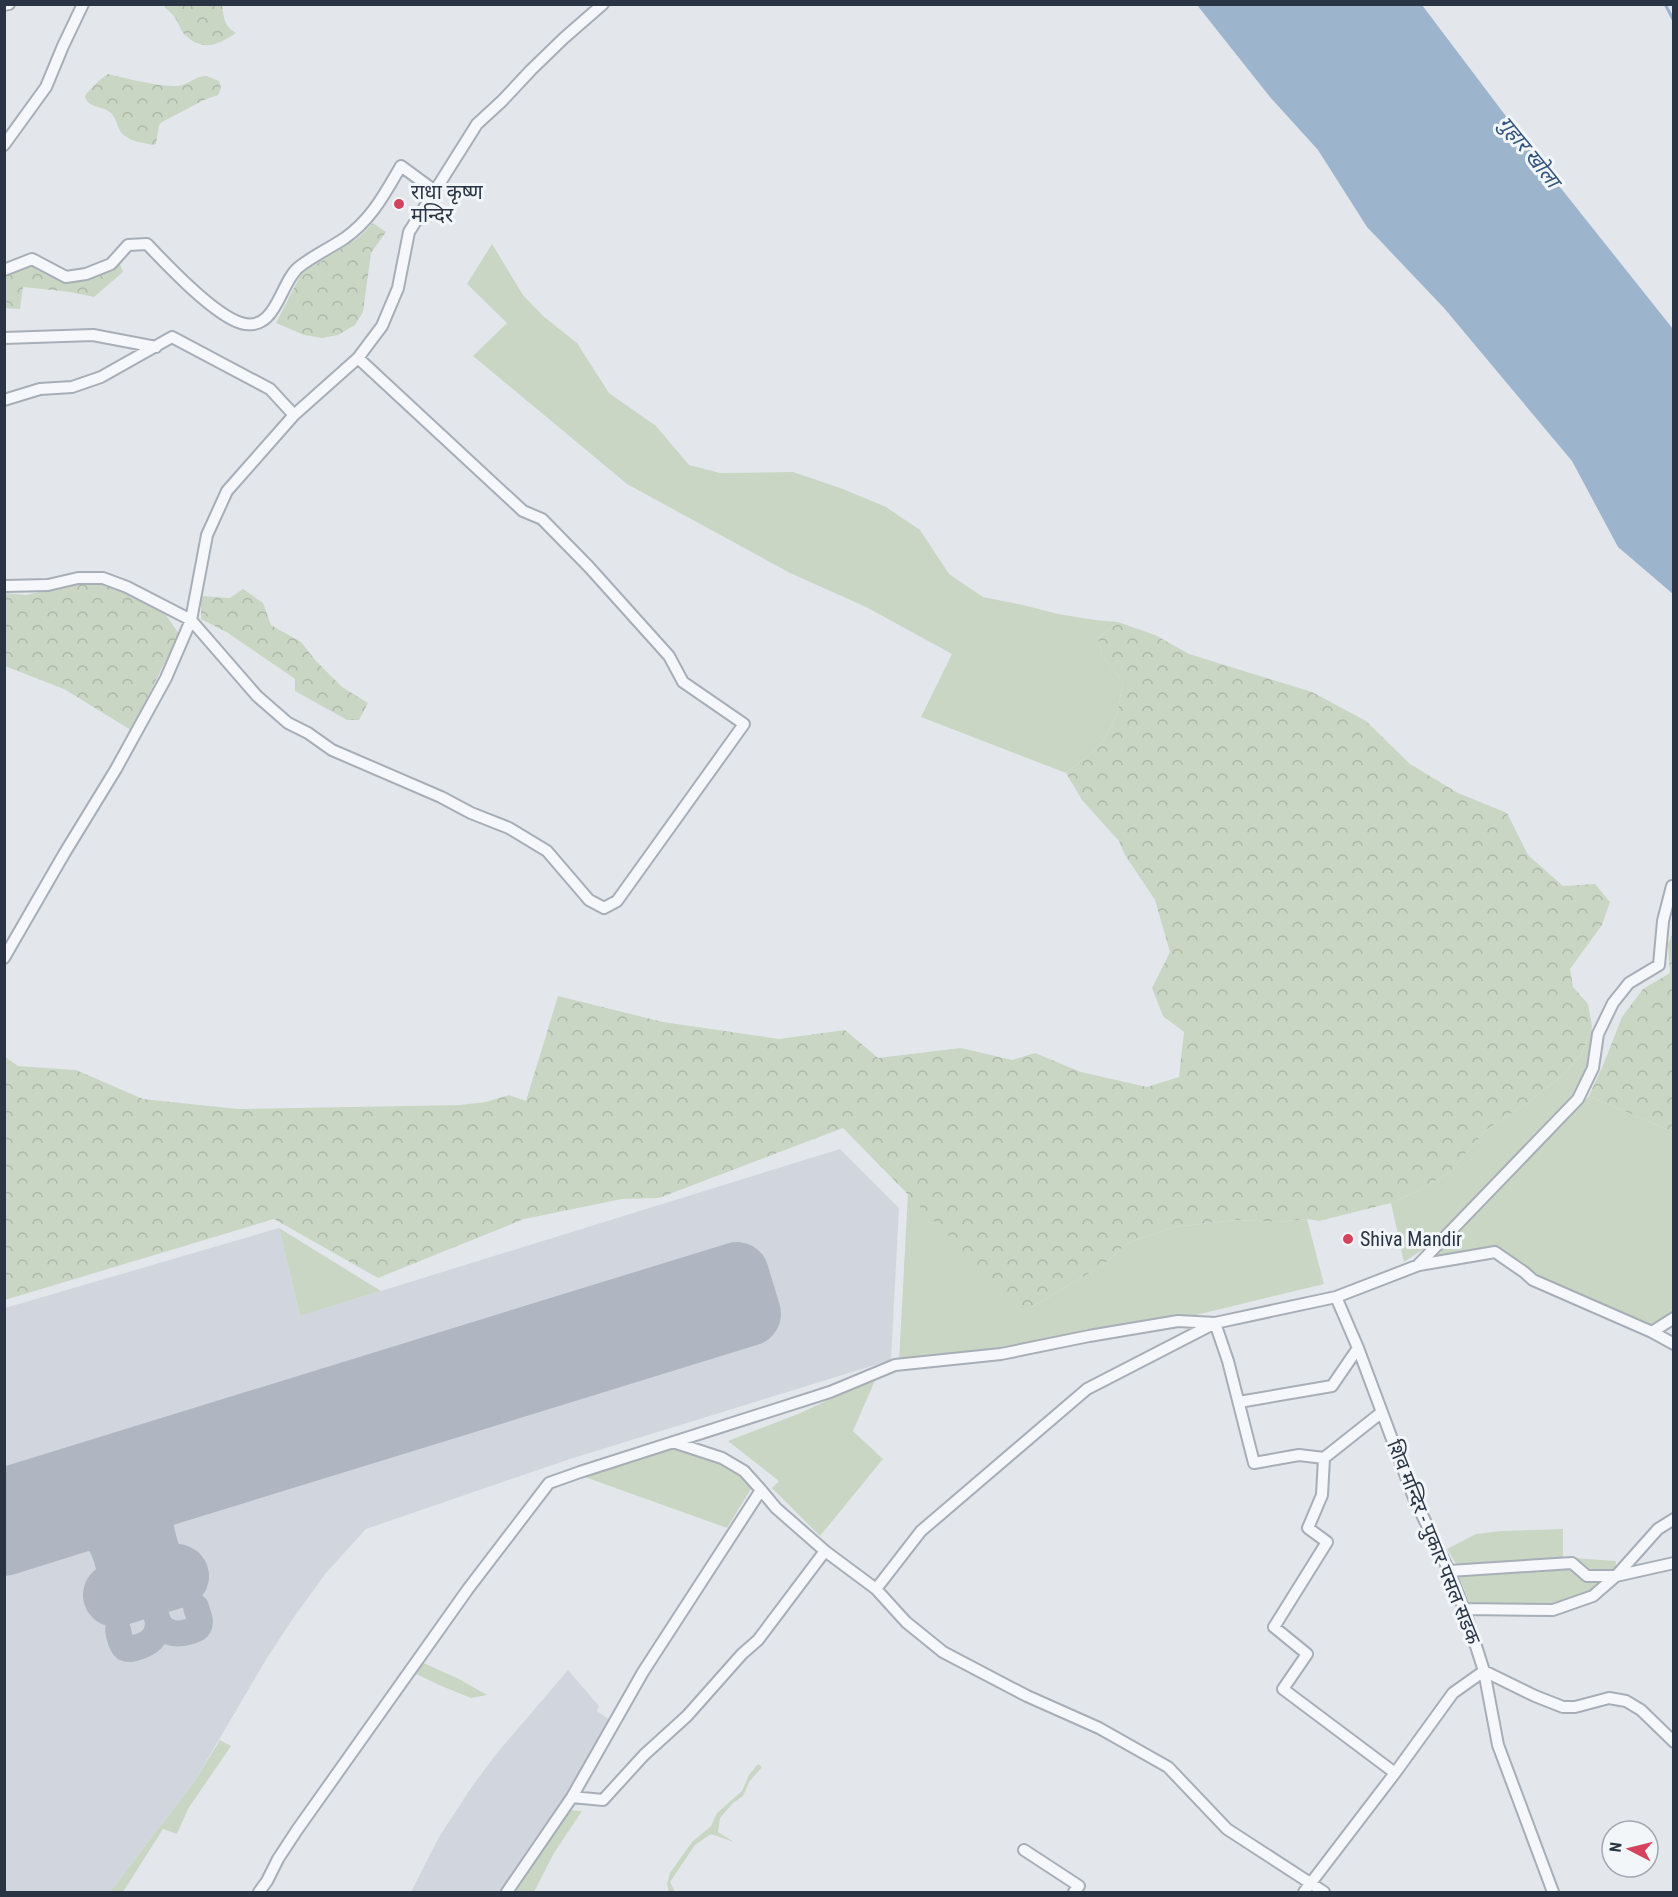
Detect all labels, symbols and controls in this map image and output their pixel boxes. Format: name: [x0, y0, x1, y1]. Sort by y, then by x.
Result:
water label: गुहार खोला: [1492, 112, 1567, 196]
place label: राधा कृष्ण मन्दिर: [411, 180, 483, 227]
marker: राधा कृष्ण मन्दिर: [392, 197, 406, 211]
place label: Shiva Mandir: [1360, 1227, 1462, 1251]
marker: Shiva Mandir: [1341, 1232, 1355, 1246]
street label: शिव मन्दिर - पुकार पसल सडक: [1381, 1436, 1486, 1649]
north arrow: [1600, 1819, 1660, 1879]
text: N: [1606, 1841, 1626, 1853]

